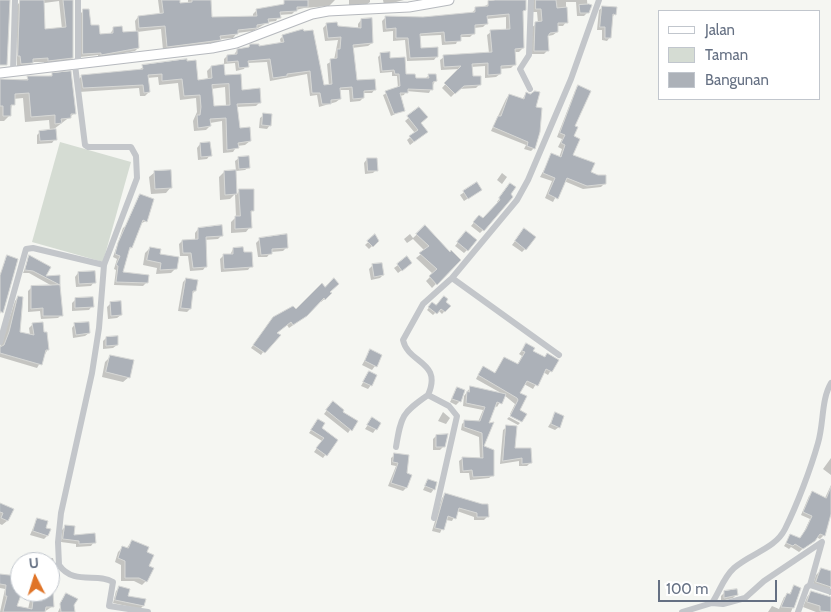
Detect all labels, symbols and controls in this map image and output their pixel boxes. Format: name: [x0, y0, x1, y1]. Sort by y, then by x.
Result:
legend: [658, 10, 821, 100]
text: Jalan: [705, 21, 735, 39]
text: Taman: [705, 46, 748, 64]
text: Bangunan: [705, 71, 769, 89]
north arrow: [10, 552, 60, 602]
text: U: [28, 554, 40, 572]
scale bar: [661, 570, 780, 602]
text: 100 m: [666, 580, 708, 598]

